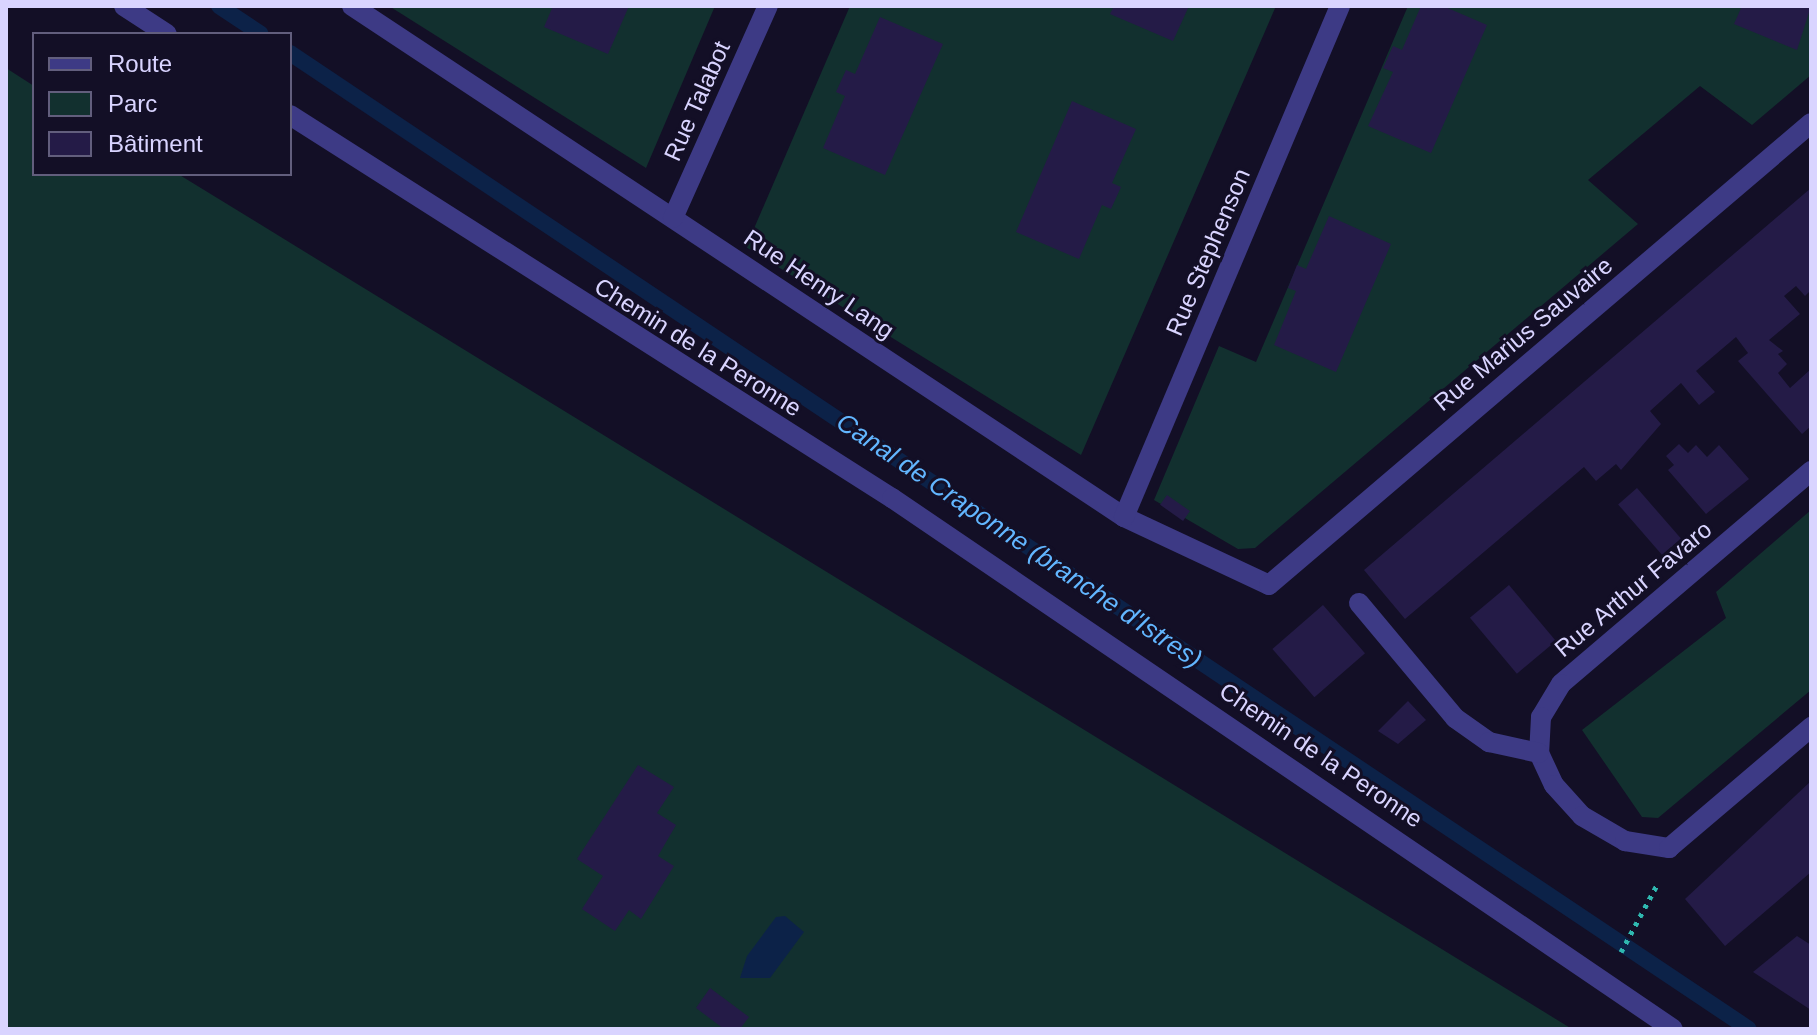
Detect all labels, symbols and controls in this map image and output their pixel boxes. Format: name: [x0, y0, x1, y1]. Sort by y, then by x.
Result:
legend: [32, 32, 292, 176]
street label: Rue Talabot: [658, 37, 736, 165]
text: Route: [108, 50, 172, 77]
text: Parc: [108, 90, 157, 117]
text: Bâtiment: [108, 130, 203, 157]
street label: Rue Stephenson: [1160, 164, 1256, 340]
street label: Rue Henry Lang: [739, 223, 899, 345]
street label: Rue Marius Sauvaire: [1428, 251, 1618, 417]
street label: Chemin de la Peronne: [589, 272, 807, 422]
water label: Canal de Craponne (branche d'Istres): [830, 407, 1208, 675]
street label: Rue Arthur Favaro: [1548, 515, 1718, 663]
street label: Chemin de la Peronne: [1214, 676, 1428, 834]

